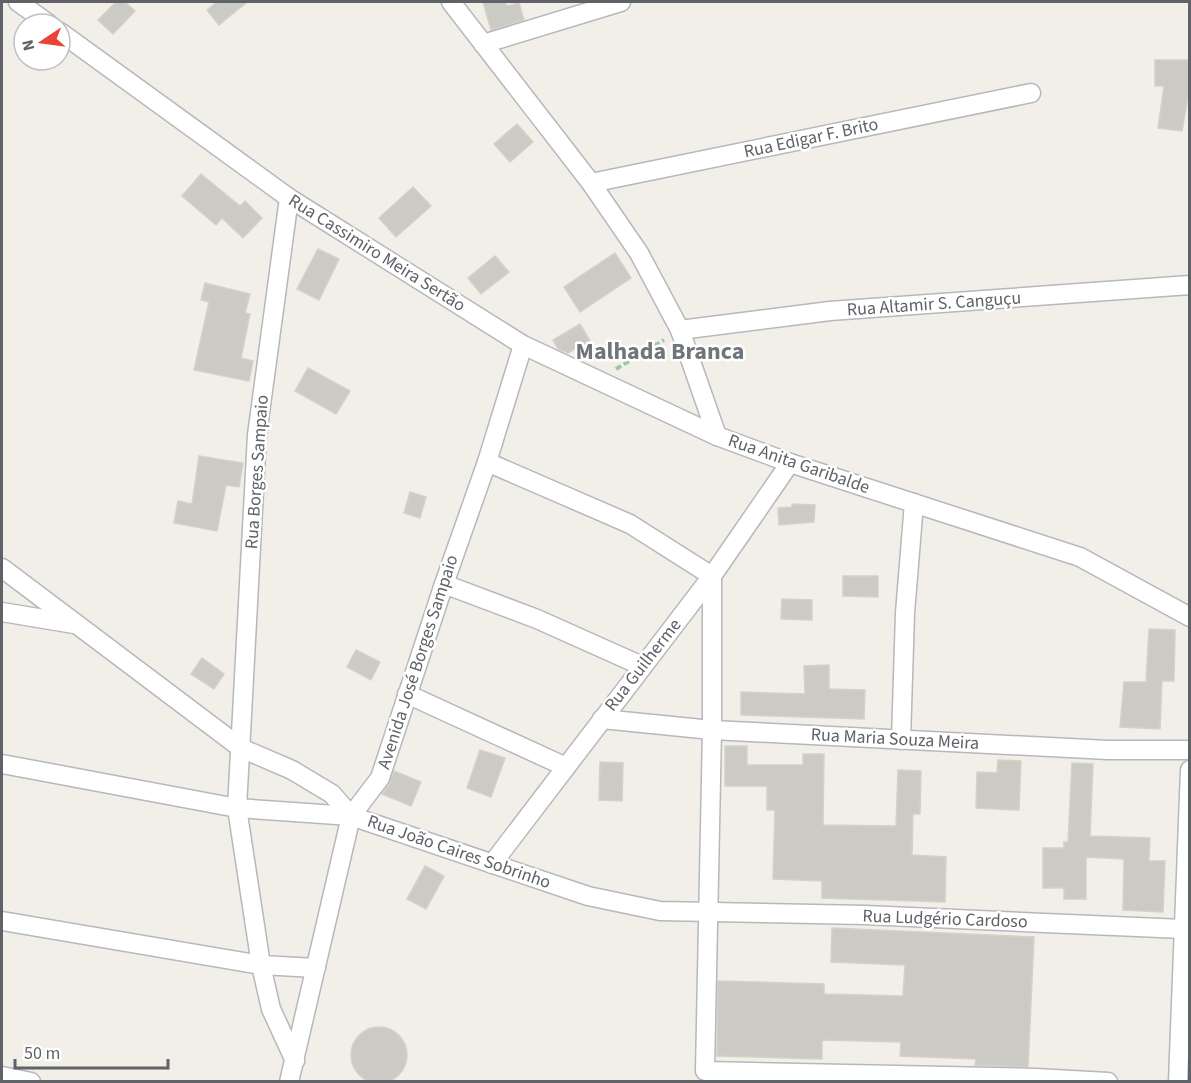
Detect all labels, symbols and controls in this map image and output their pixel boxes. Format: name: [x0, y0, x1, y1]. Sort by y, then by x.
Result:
north arrow: [12, 12, 72, 72]
text: N: [16, 37, 40, 53]
street label: Rua Edigar F. Brito: [742, 112, 880, 164]
street label: Rua Cassimiro Meira Sertão: [284, 188, 470, 318]
street label: Rua Altamir S. Canguçu: [846, 285, 1022, 323]
district label: Malhada Branca: [576, 334, 744, 369]
street label: Rua Borges Sampaio: [239, 394, 275, 550]
street label: Rua Anita Garibalde: [725, 428, 873, 500]
street label: Avenida José Borges Sampaio: [371, 552, 465, 772]
street label: Rua Guilherme: [599, 613, 687, 717]
street label: Rua Maria Souza Meira: [810, 722, 980, 756]
street label: Rua João Caires Sobrinho: [364, 809, 554, 895]
street label: Rua Ludgério Cardoso: [862, 904, 1028, 934]
scale bar: [15, 1032, 168, 1070]
text: 50 m: [24, 1041, 60, 1066]

